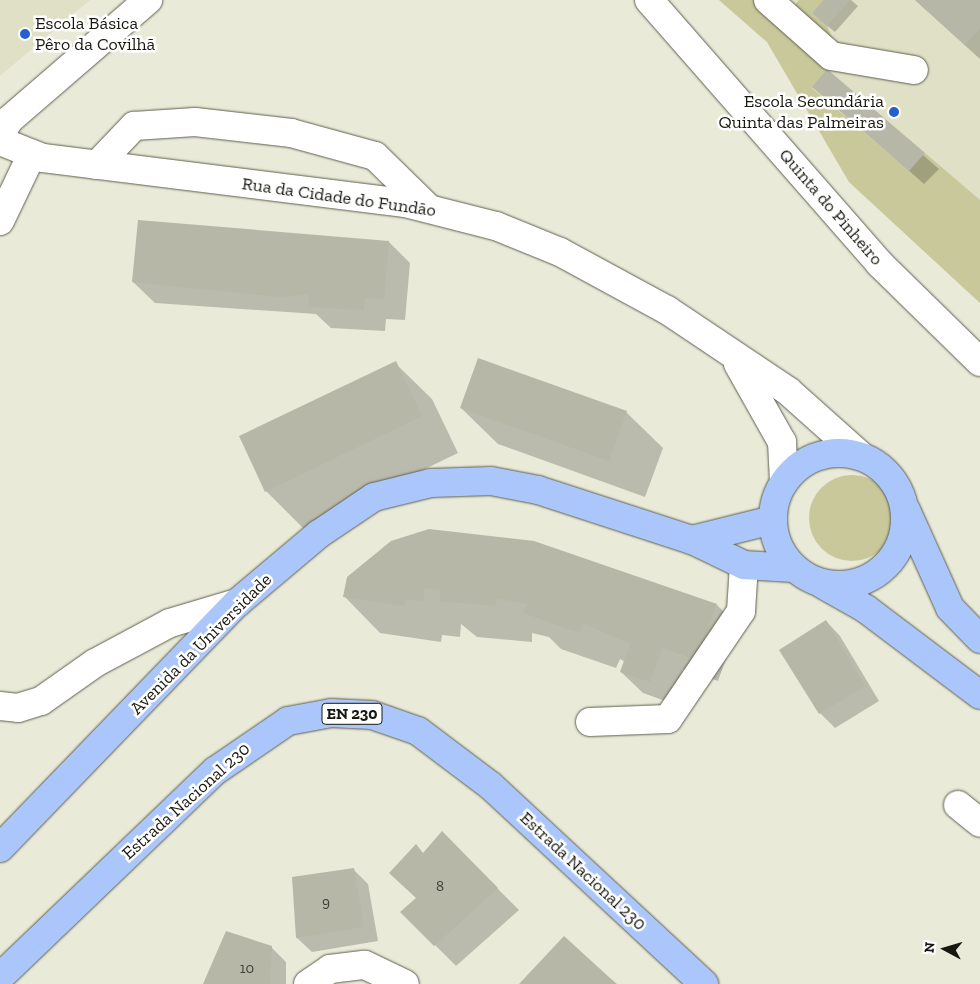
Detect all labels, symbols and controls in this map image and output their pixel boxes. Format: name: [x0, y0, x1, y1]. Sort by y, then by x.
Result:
place label: Escola Básica Pêro da Covilhã: [35, 13, 155, 56]
marker: Escola Básica Pêro da Covilhã: [19, 28, 31, 40]
place label: Escola Secundária Quinta das Palmeiras: [718, 91, 884, 134]
marker: Escola Secundária Quinta das Palmeiras: [888, 106, 900, 118]
street label: Quinta do Pinheiro: [774, 144, 888, 270]
street label: Rua da Cidade do Fundão: [241, 173, 437, 221]
street label: Avenida da Universidade: [126, 569, 276, 719]
road number: EN 230: [321, 701, 383, 728]
street label: Estrada Nacional 230: [118, 738, 254, 864]
street label: Estrada Nacional 230: [515, 807, 651, 935]
house number: 8: [436, 878, 444, 896]
house number: 9: [322, 894, 330, 912]
north arrow: [920, 924, 970, 974]
text: N: [921, 941, 939, 954]
house number: 10: [240, 960, 254, 978]

